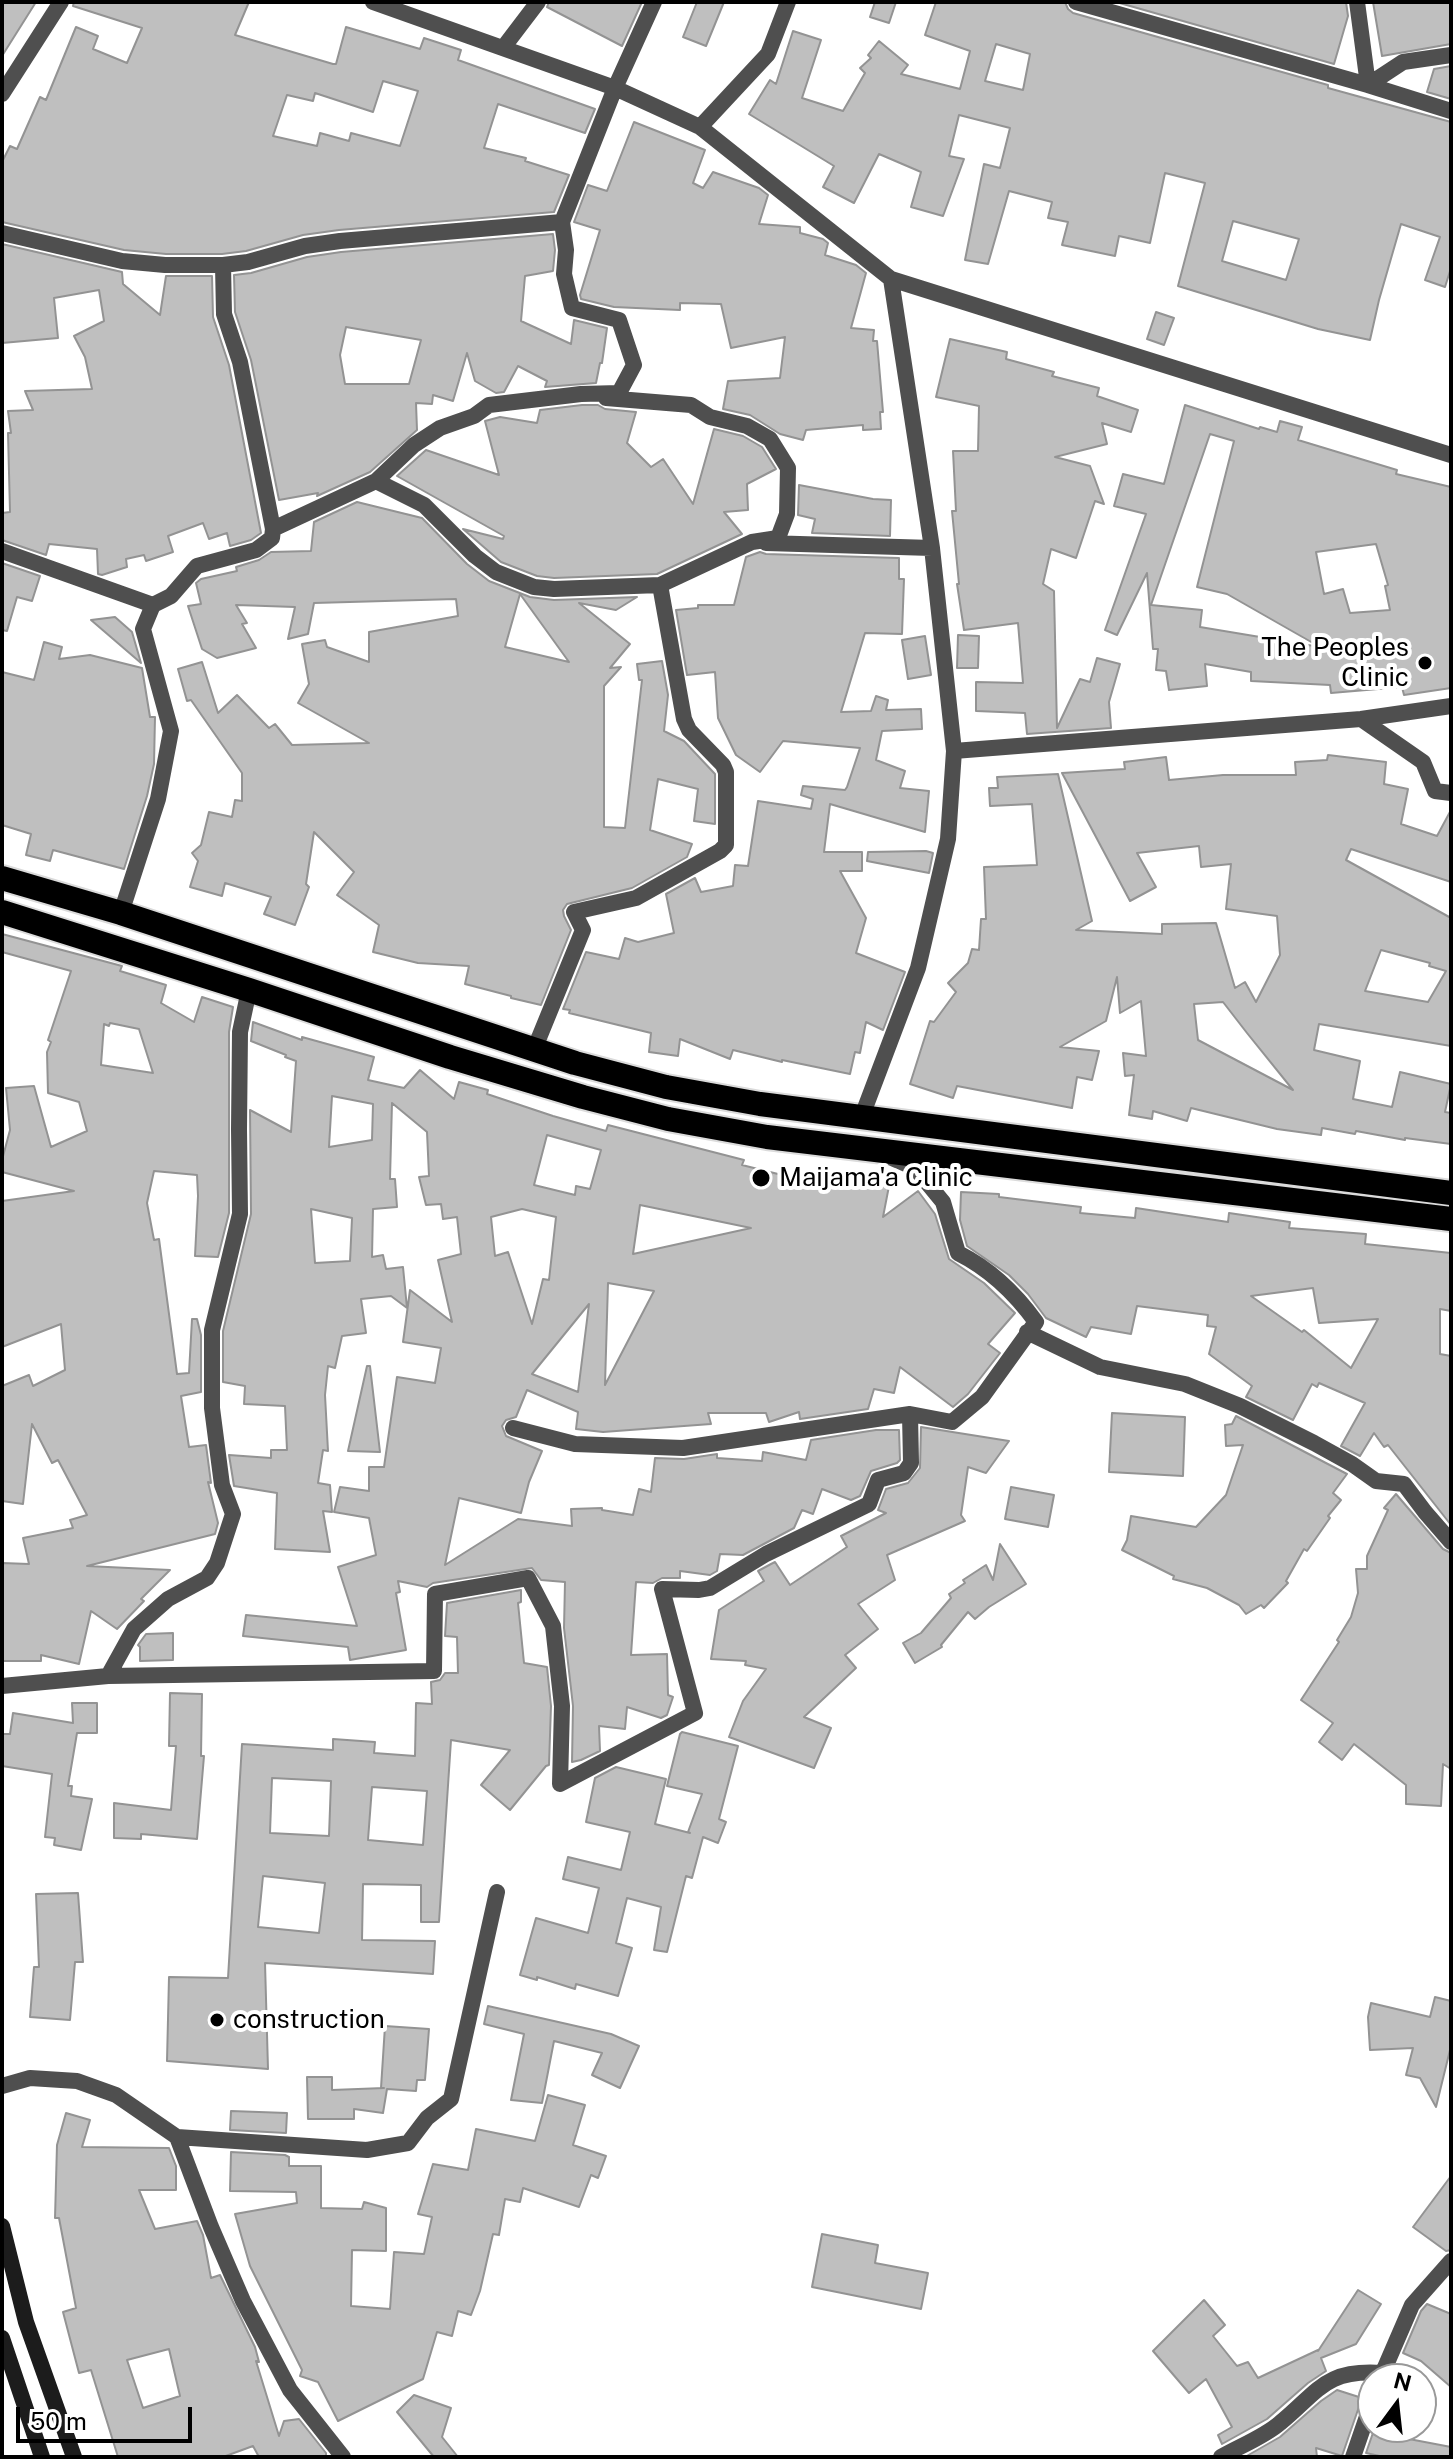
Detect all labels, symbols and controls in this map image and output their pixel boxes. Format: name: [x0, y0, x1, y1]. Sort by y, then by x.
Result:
place label: The Peoples Clinic: [1261, 632, 1409, 694]
marker: The Peoples Clinic: [1416, 654, 1434, 672]
place label: Maijama'a Clinic: [779, 1162, 973, 1194]
marker: Maijama'a Clinic: [750, 1167, 772, 1189]
place label: construction: [233, 2004, 385, 2036]
marker: construction: [208, 2011, 226, 2029]
north arrow: [1357, 2363, 1437, 2443]
text: N: [1391, 2367, 1414, 2397]
scale bar: [20, 2391, 196, 2441]
text: 50 m: [30, 2407, 87, 2435]

